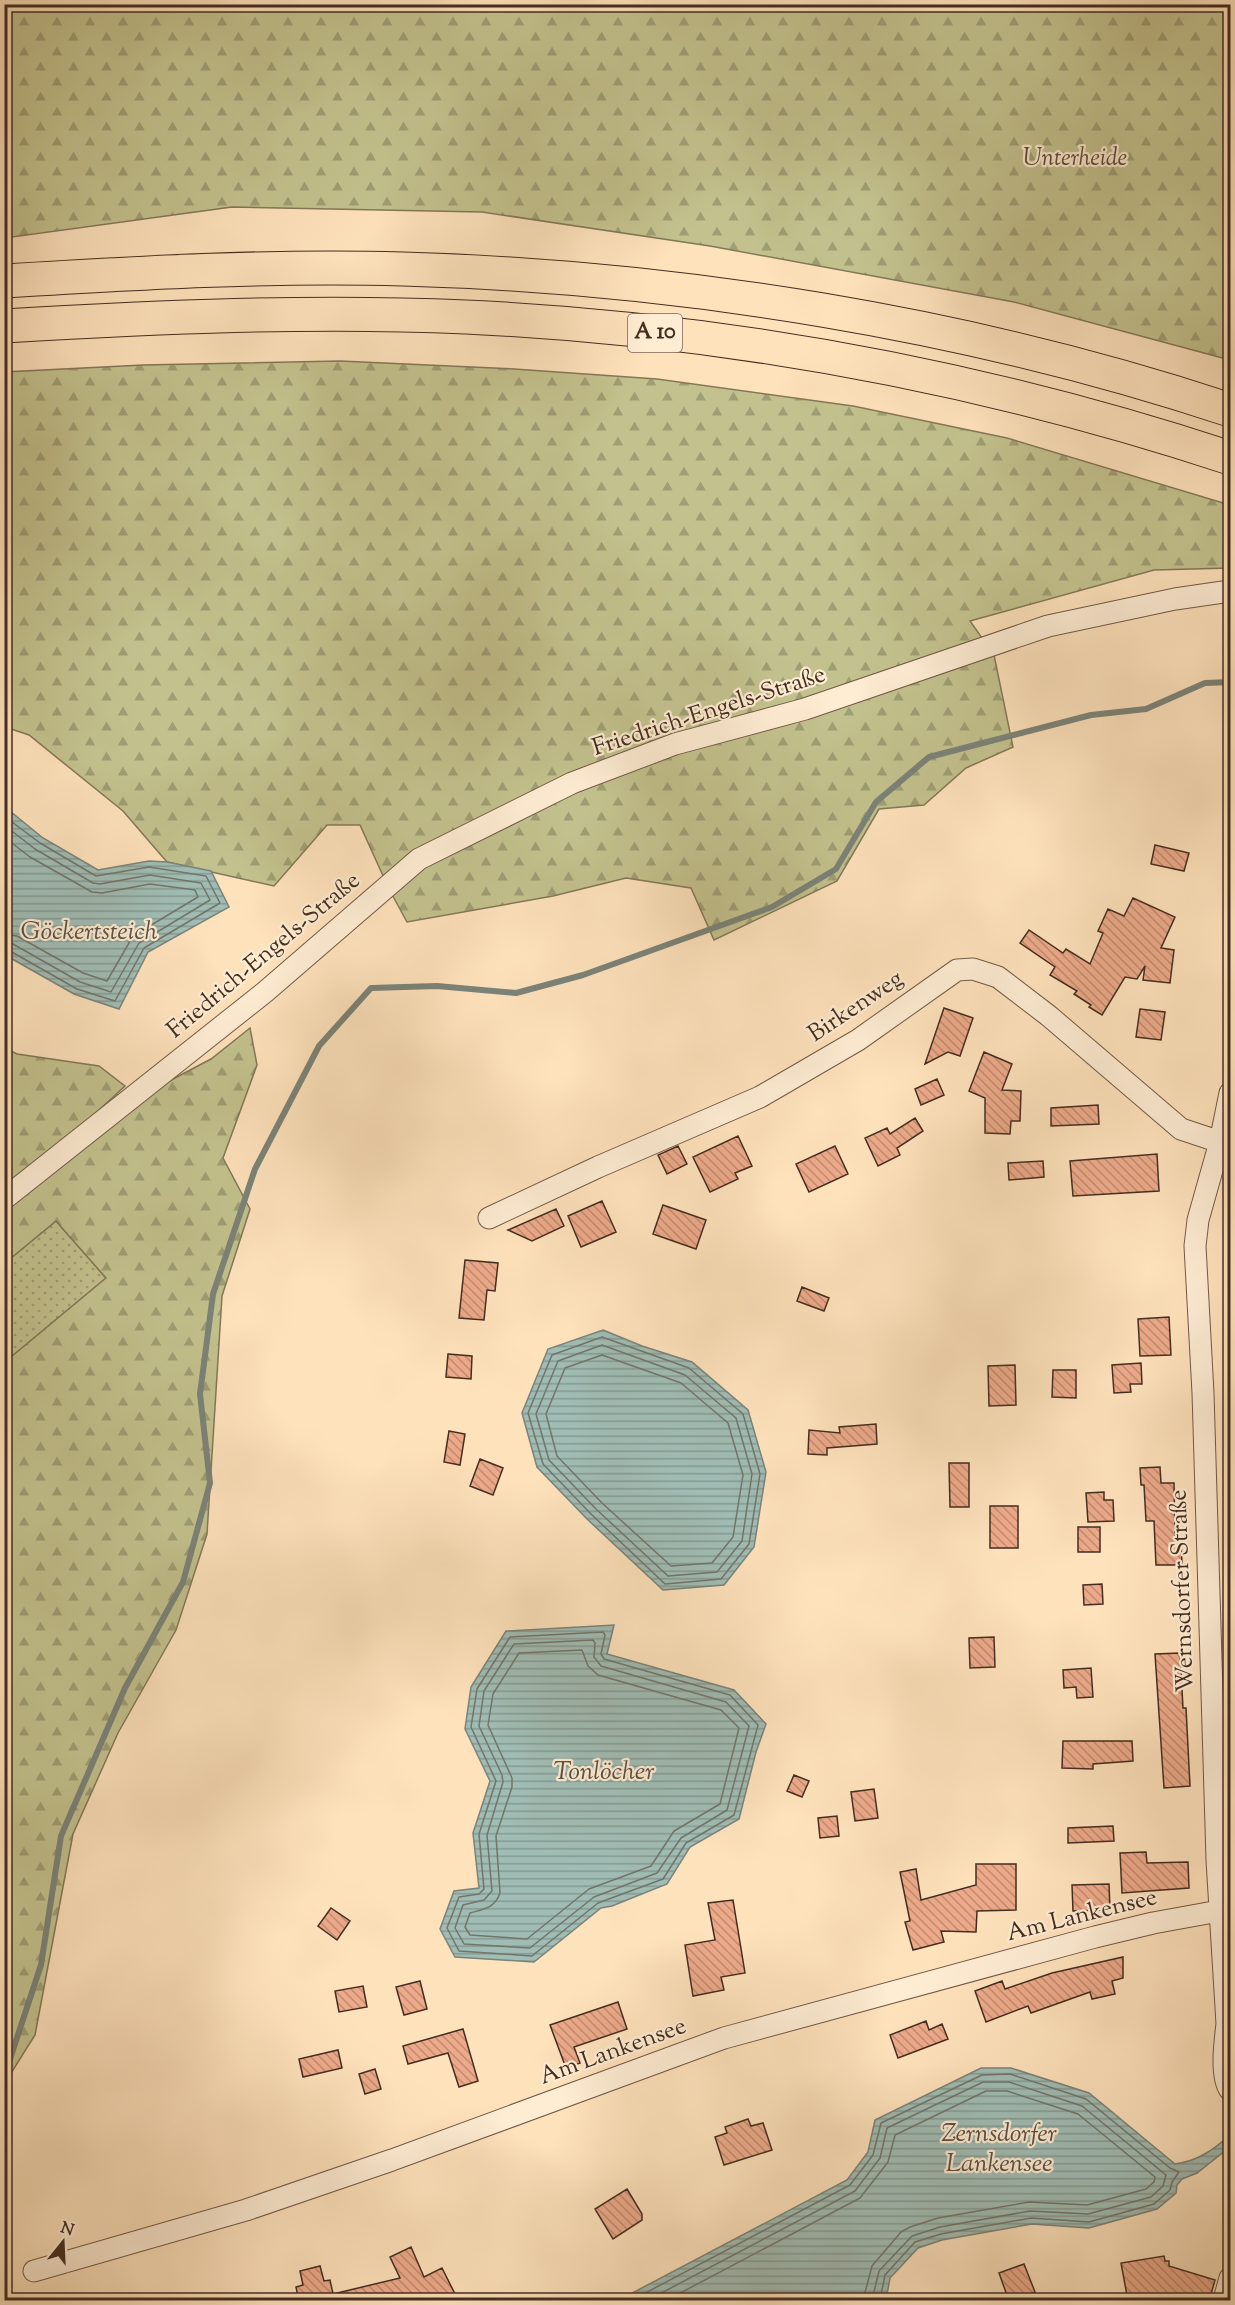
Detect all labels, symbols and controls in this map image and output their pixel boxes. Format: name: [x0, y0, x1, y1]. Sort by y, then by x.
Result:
park label: Unterheide: [1023, 142, 1127, 176]
road number: A 10: [628, 314, 682, 352]
street label: Friedrich-Engels-Straße: [588, 658, 830, 766]
street label: Friedrich-Engels-Straße: [160, 865, 368, 1047]
water label: Göckertsteich: [21, 914, 158, 951]
street label: Birkenweg: [802, 963, 911, 1051]
street label: Wernsdorfer Straße: [1162, 1489, 1204, 1693]
water label: Tonlöcher: [554, 1754, 654, 1791]
street label: Am Lankensee: [1003, 1881, 1161, 1951]
street label: Am Lankensee: [535, 2010, 691, 2094]
water label: Zernsdorfer Lankensee: [941, 2116, 1057, 2183]
north arrow: [33, 2212, 93, 2272]
text: N: [57, 2217, 77, 2243]

